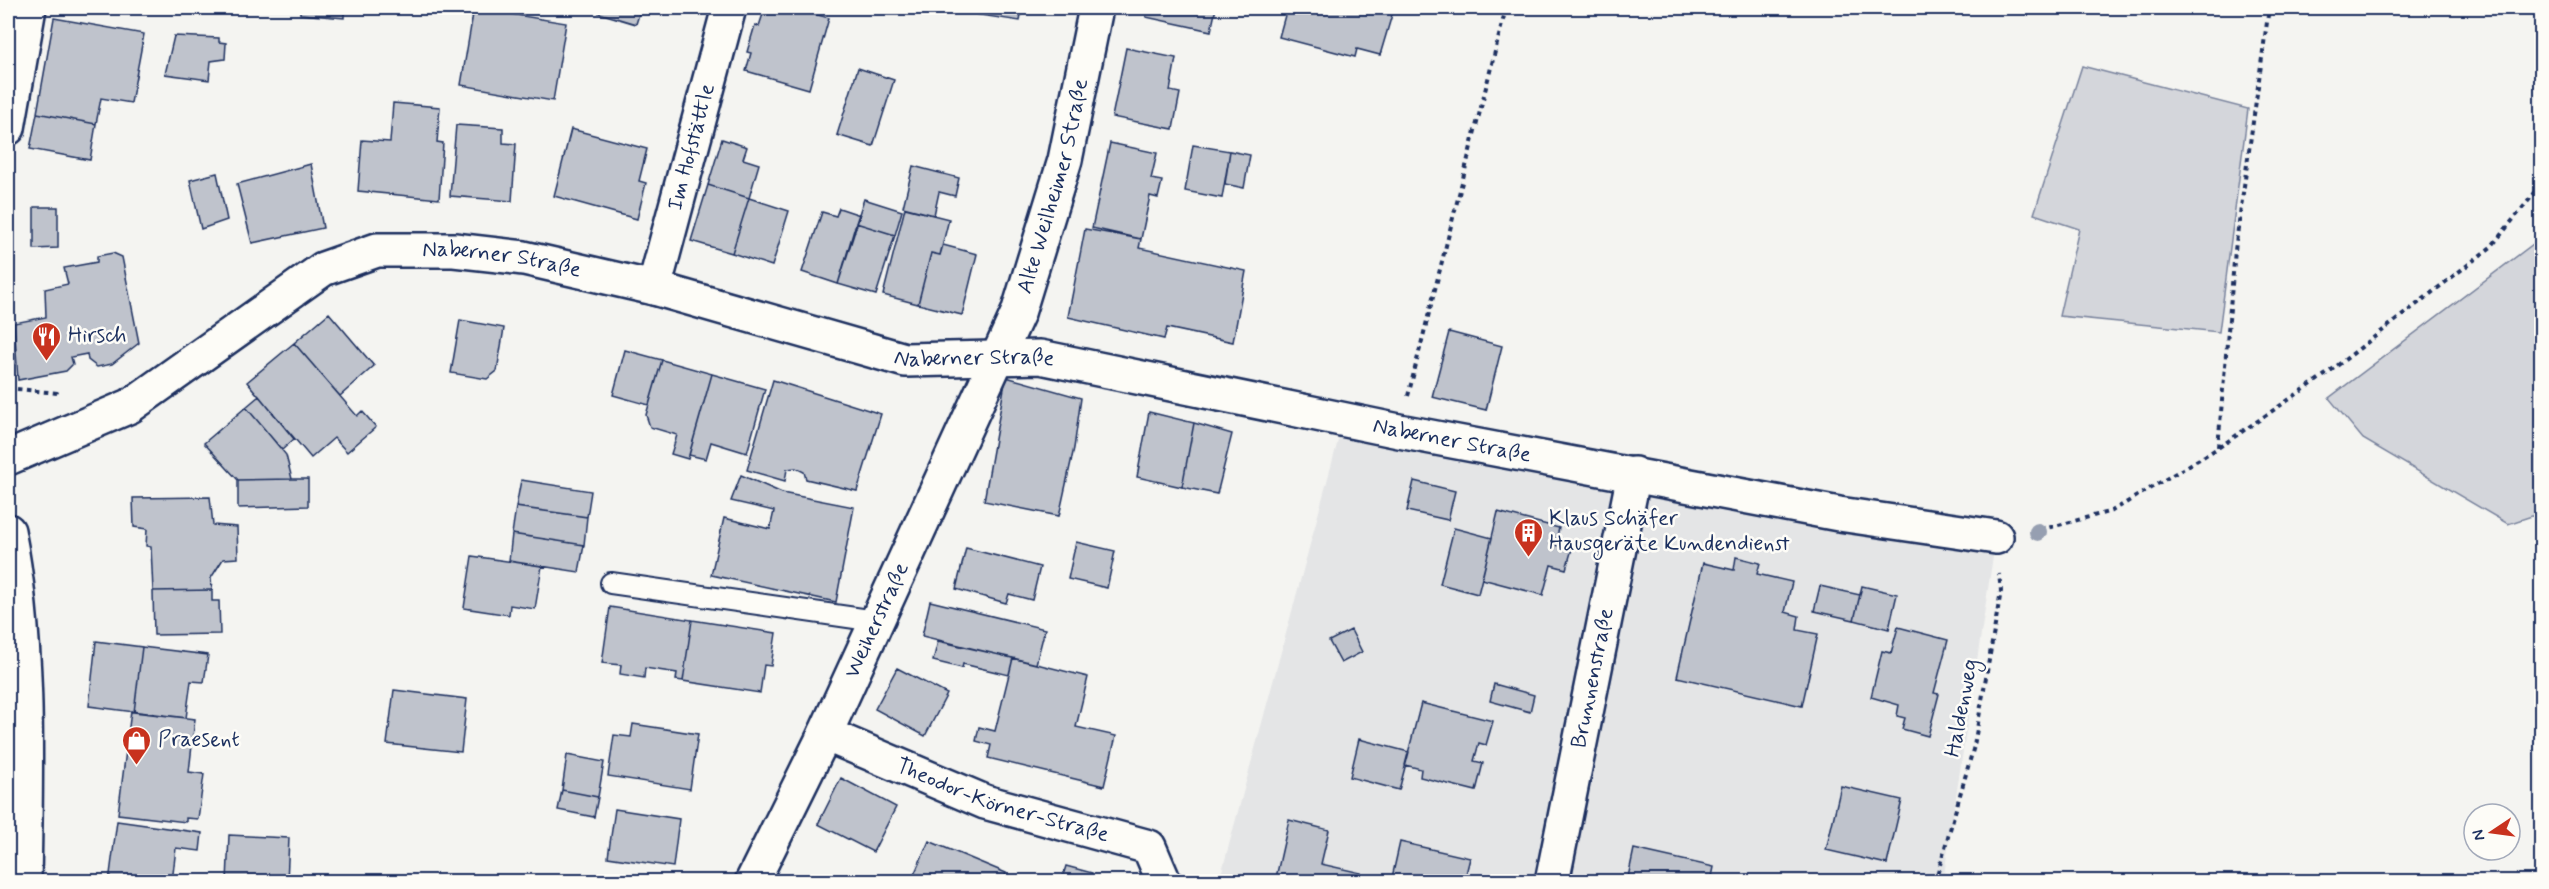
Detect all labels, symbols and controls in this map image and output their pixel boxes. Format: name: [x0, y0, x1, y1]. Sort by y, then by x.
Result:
street label: Alte Weilheimer Straße: [1011, 76, 1095, 297]
street label: Im Hofstättle: [661, 80, 722, 213]
street label: Naberner Straße: [422, 235, 584, 285]
restaurant icon: Hirsch: [31, 320, 63, 362]
place label: Hirsch: [68, 322, 127, 350]
street label: Naberner Straße: [891, 343, 1057, 375]
street label: Naberner Straße: [1370, 412, 1533, 470]
place label: Klaus Schäfer Hausgeräte Kundendienst: [1549, 505, 1790, 561]
building icon: Klaus Schäfer Hausgeräte Kundendienst: [1512, 516, 1544, 558]
street label: Weiherstraße: [838, 558, 916, 683]
street label: Brunnenstraße: [1565, 605, 1621, 751]
street label: Haldenweg: [1939, 656, 1988, 760]
shop icon: Praesent: [121, 724, 153, 766]
place label: Praesent: [158, 726, 240, 754]
street label: Theodor-Körner-Straße: [892, 752, 1112, 849]
north arrow: [2462, 802, 2522, 862]
text: N: [2467, 827, 2490, 843]

